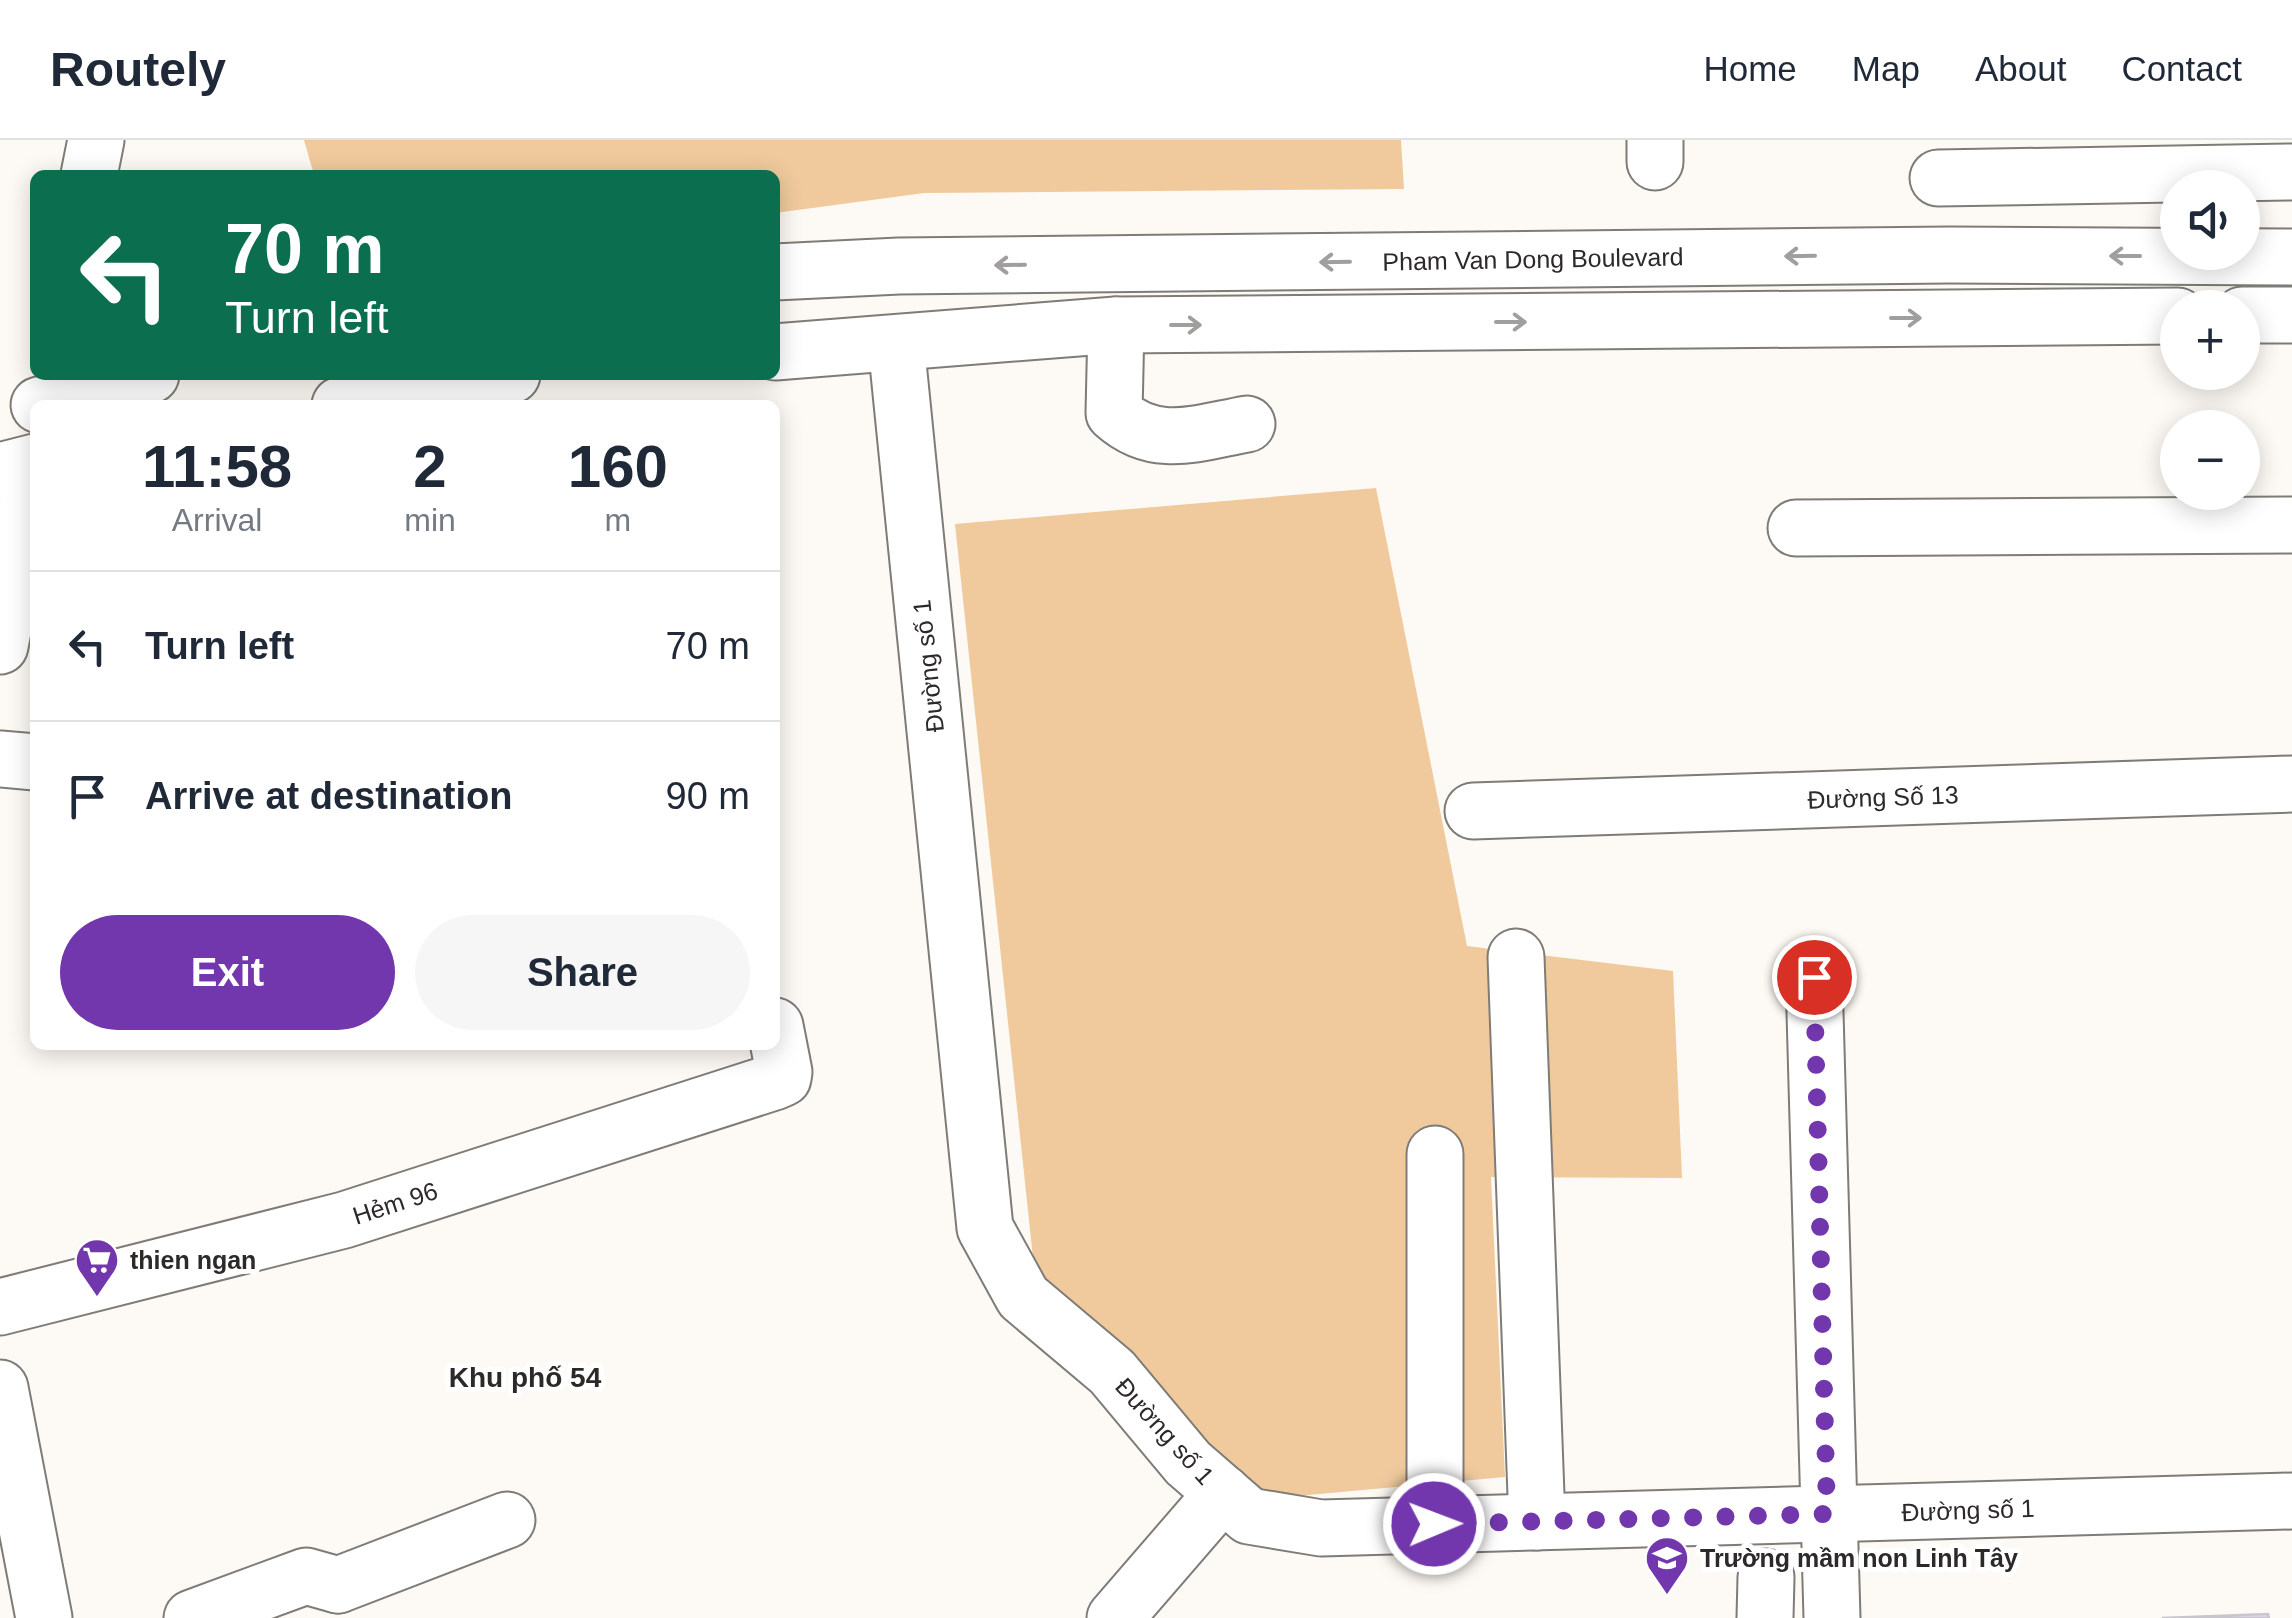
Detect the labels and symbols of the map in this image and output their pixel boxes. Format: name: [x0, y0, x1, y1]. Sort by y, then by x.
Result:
street label: Pham Van Dong Boulevard: [1382, 242, 1684, 276]
one-way arrow: [1784, 246, 1816, 266]
one-way arrow: [2109, 246, 2142, 266]
one-way arrow: [1319, 252, 1351, 271]
one-way arrow: [994, 256, 1026, 274]
one-way arrow: [1890, 309, 1922, 328]
one-way arrow: [1494, 312, 1527, 332]
one-way arrow: [1170, 315, 1202, 334]
street label: Đường số 1: [907, 598, 949, 734]
street label: Đường Số 13: [1807, 780, 1959, 814]
pin: [1772, 935, 1857, 1020]
street label: Hẻm 96: [349, 1176, 441, 1230]
supermarket icon: thien ngan: [74, 1237, 120, 1298]
place label: thien ngan: [130, 1246, 256, 1274]
district label: Khu phố 54: [449, 1362, 602, 1393]
street label: Đường số 1: [1110, 1372, 1220, 1490]
position arrow: [1382, 1472, 1486, 1576]
street label: Đường số 1: [1901, 1494, 2035, 1526]
school or university icon: Trường mầm non Linh Tây: [1644, 1535, 1690, 1596]
place label: Trường mầm non Linh Tây: [1700, 1544, 2018, 1572]

